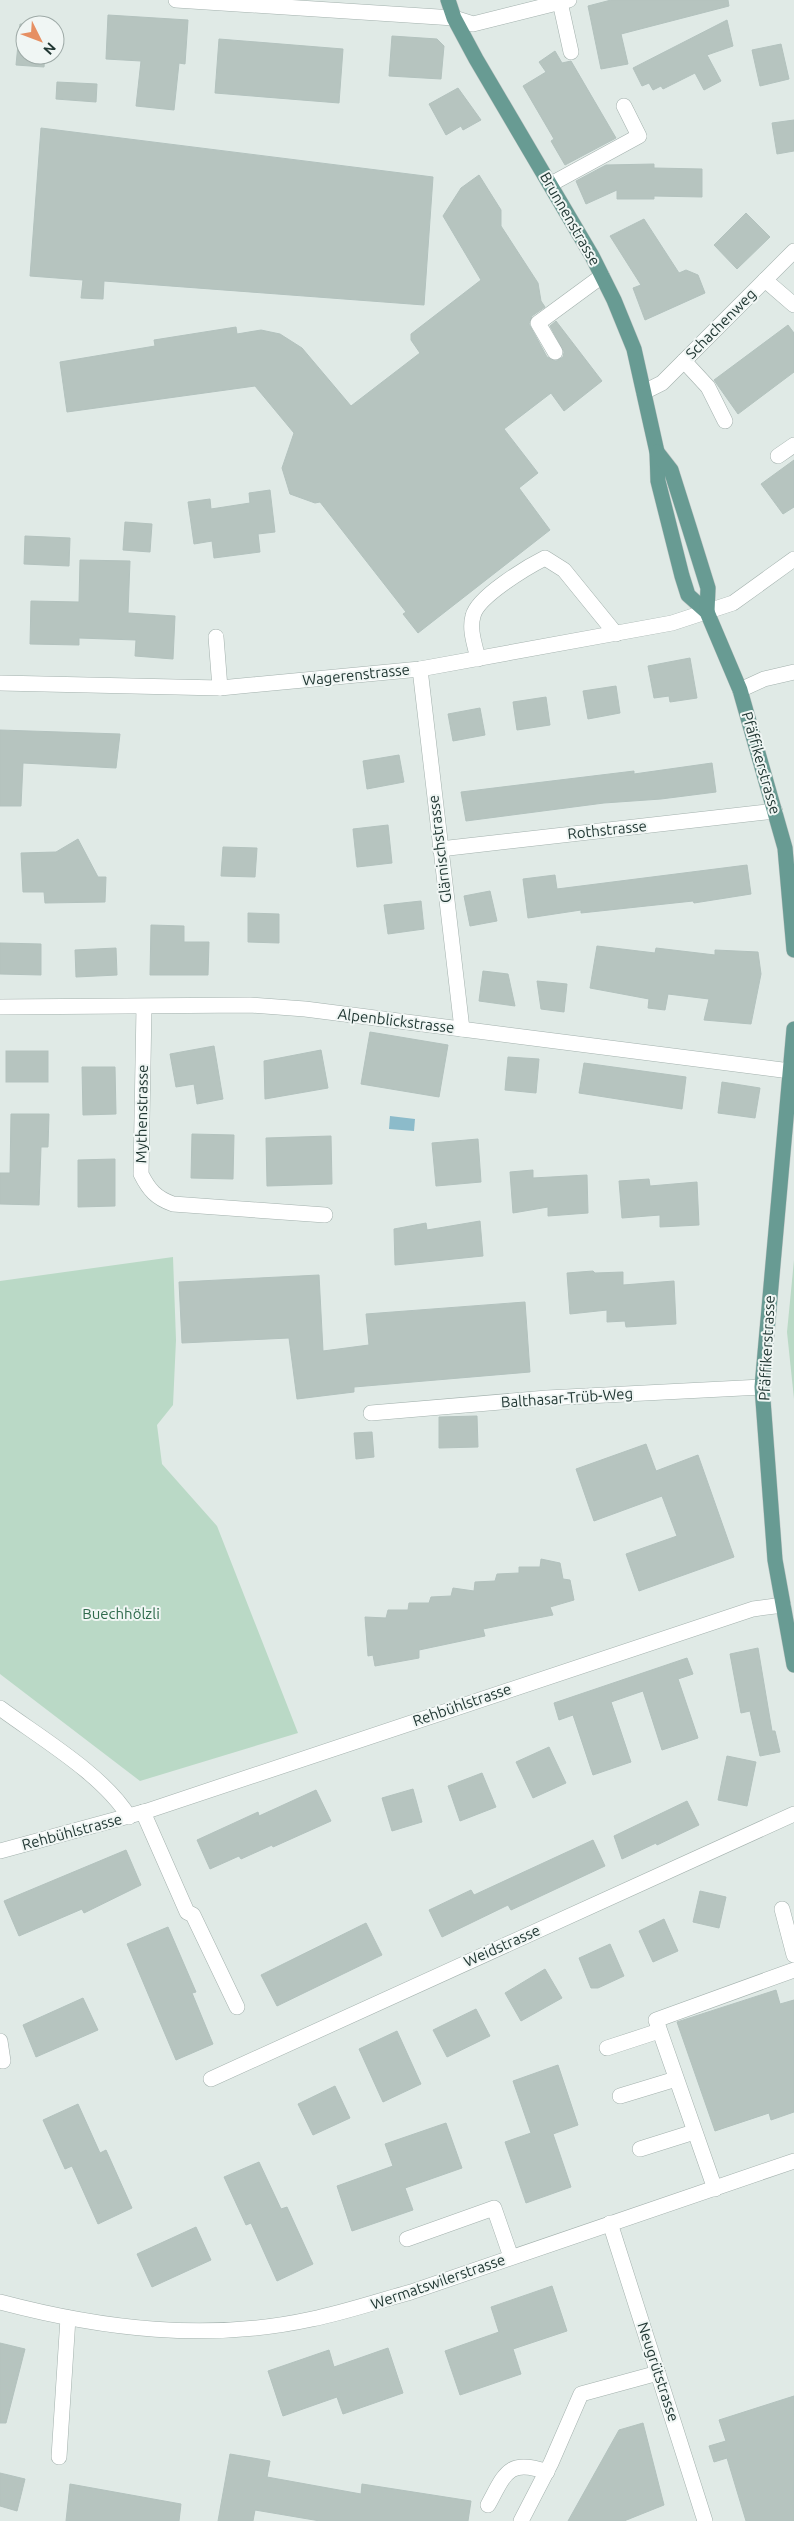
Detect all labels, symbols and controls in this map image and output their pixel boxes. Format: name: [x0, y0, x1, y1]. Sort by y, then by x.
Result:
north arrow: [15, 15, 65, 65]
text: N: [40, 39, 59, 58]
street label: Brunnenstrasse: [537, 169, 604, 268]
street label: Schachenweg: [682, 285, 759, 362]
street label: Wagerenstrasse: [301, 660, 410, 689]
street label: Pfäffikerstrasse: [739, 710, 784, 816]
street label: Glärnischstrasse: [424, 794, 455, 904]
street label: Rothstrasse: [566, 817, 647, 842]
street label: Alpenblickstrasse: [337, 1005, 455, 1036]
street label: Mythenstrasse: [132, 1065, 151, 1163]
street label: Pfäffikerstrasse: [755, 1295, 778, 1401]
street label: Balthasar-Trüb-Weg: [500, 1384, 634, 1411]
park label: Buechhölzli: [82, 1605, 160, 1622]
street label: Rehbühlstrasse: [410, 1680, 513, 1729]
street label: Rehbühlstrasse: [20, 1810, 124, 1853]
street label: Weidstrasse: [461, 1921, 542, 1970]
street label: Wermatswilerstrasse: [368, 2251, 507, 2313]
street label: Neugrütstrasse: [634, 2320, 683, 2424]

